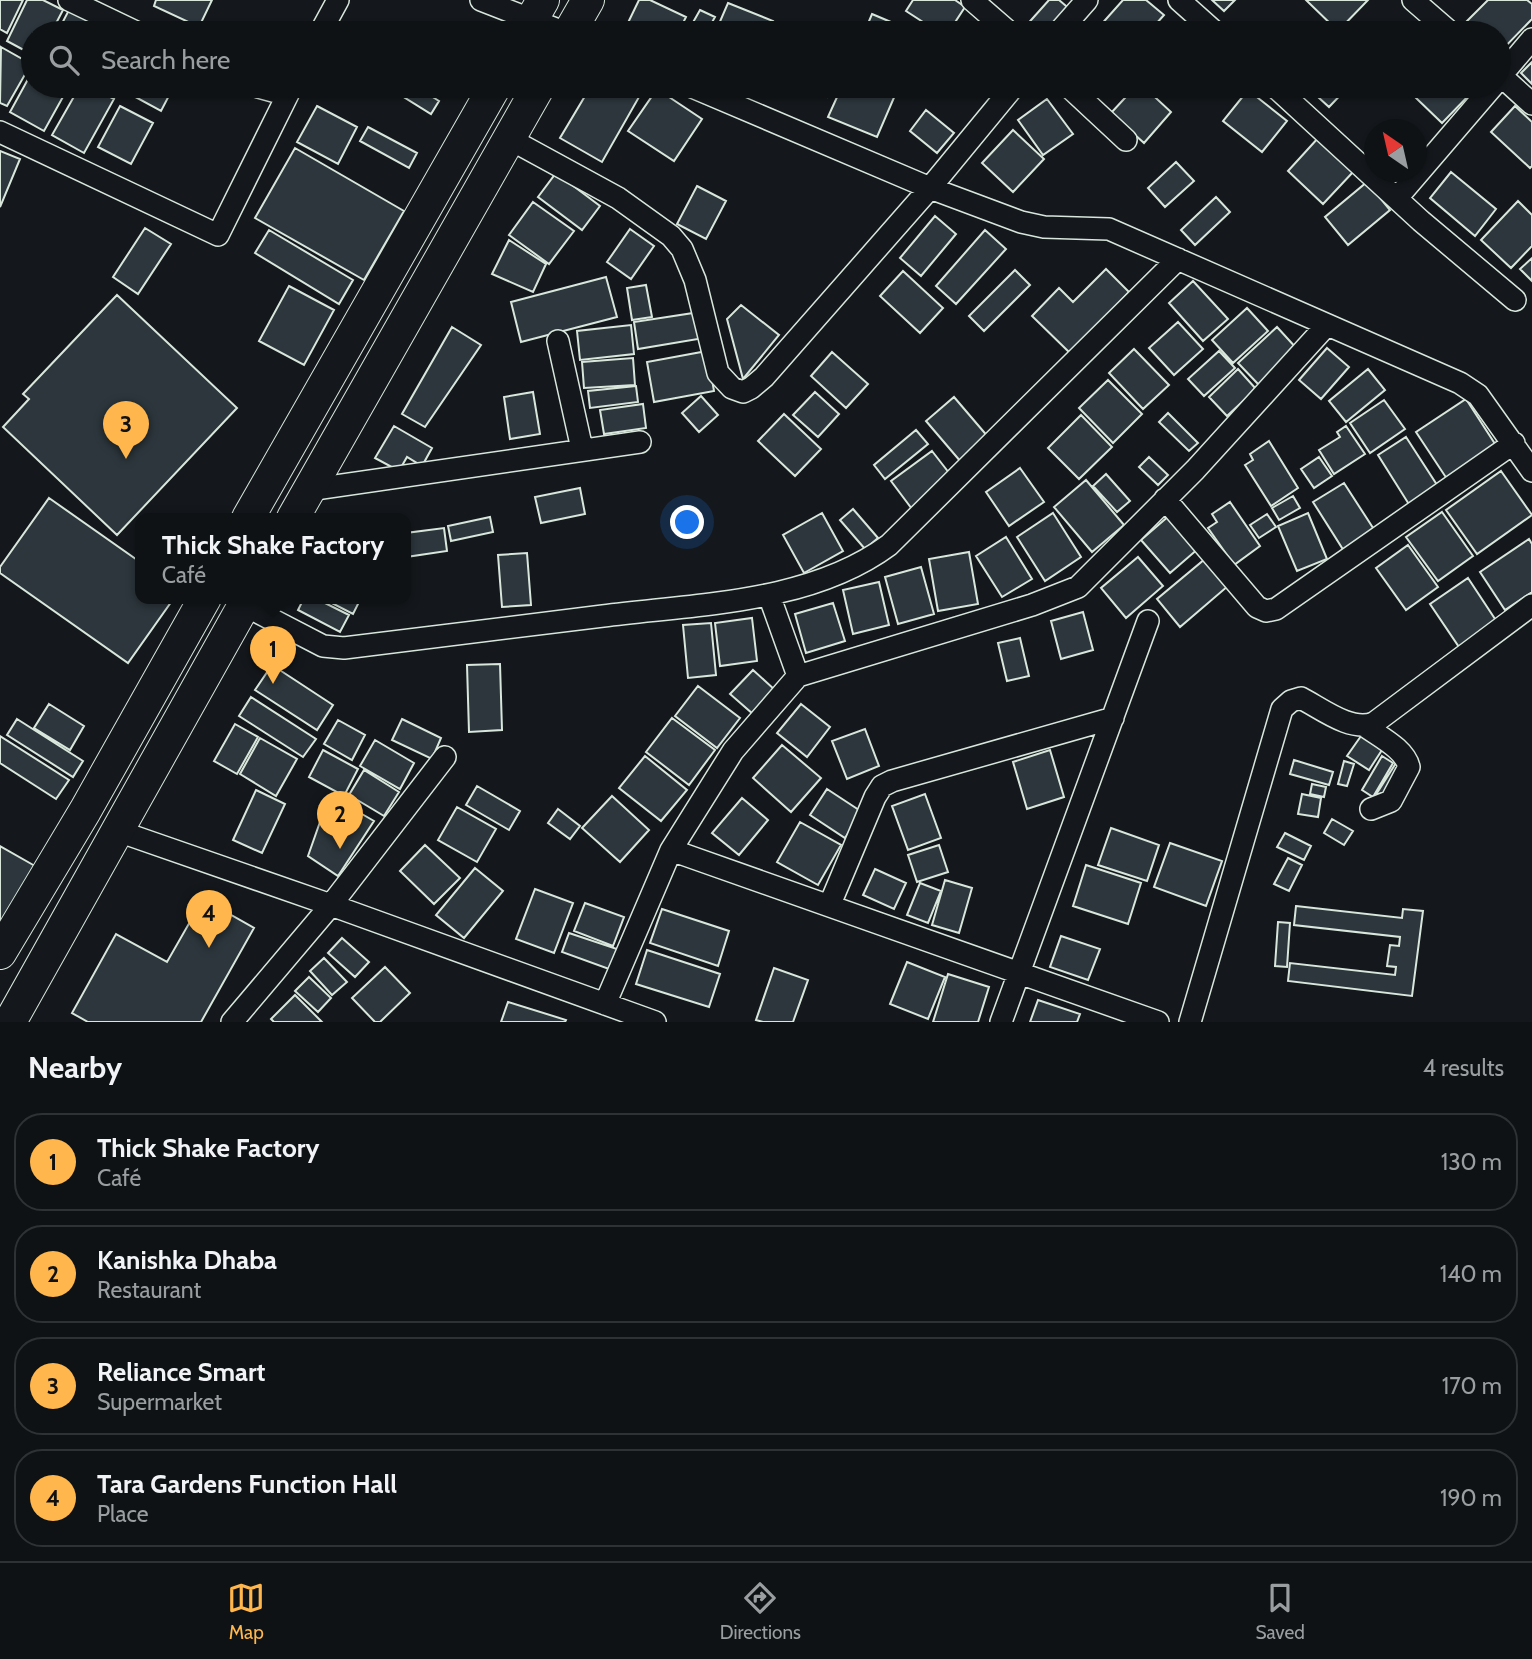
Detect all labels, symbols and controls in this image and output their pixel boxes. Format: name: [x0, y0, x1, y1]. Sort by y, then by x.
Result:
search box: [21, 21, 1511, 98]
icon: search: [45, 41, 83, 79]
text: Search here: [101, 44, 230, 76]
north arrow: [1364, 119, 1427, 182]
pin: 3: [103, 401, 149, 459]
your location: [670, 505, 704, 539]
popup: [135, 513, 411, 604]
text: Thick Shake Factory: [162, 529, 384, 561]
text: Café: [162, 561, 206, 589]
pin: 1: [250, 626, 296, 684]
pin: 2: [317, 791, 363, 849]
pin: 4: [186, 890, 232, 948]
text: Nearby: [28, 1049, 122, 1086]
text: 4 results: [1423, 1054, 1504, 1082]
text: Thick Shake Factory: [97, 1132, 319, 1164]
text: 1: [49, 1148, 57, 1176]
text: 130 m: [1441, 1148, 1502, 1176]
text: Café: [97, 1164, 141, 1192]
text: Kanishka Dhaba: [97, 1244, 277, 1276]
text: 2: [47, 1260, 59, 1288]
text: 140 m: [1440, 1260, 1502, 1288]
text: Restaurant: [97, 1276, 201, 1304]
text: Reliance Smart: [97, 1356, 266, 1388]
text: 3: [47, 1372, 59, 1400]
text: 170 m: [1442, 1372, 1502, 1400]
text: Supermarket: [97, 1388, 222, 1416]
text: Tara Gardens Function Hall: [97, 1468, 397, 1500]
text: 4: [46, 1484, 60, 1512]
text: 190 m: [1440, 1484, 1502, 1512]
text: Place: [97, 1500, 149, 1528]
tab: Map: [227, 1579, 265, 1644]
tab: Directions: [720, 1579, 801, 1644]
tab: Saved: [1255, 1579, 1305, 1644]

